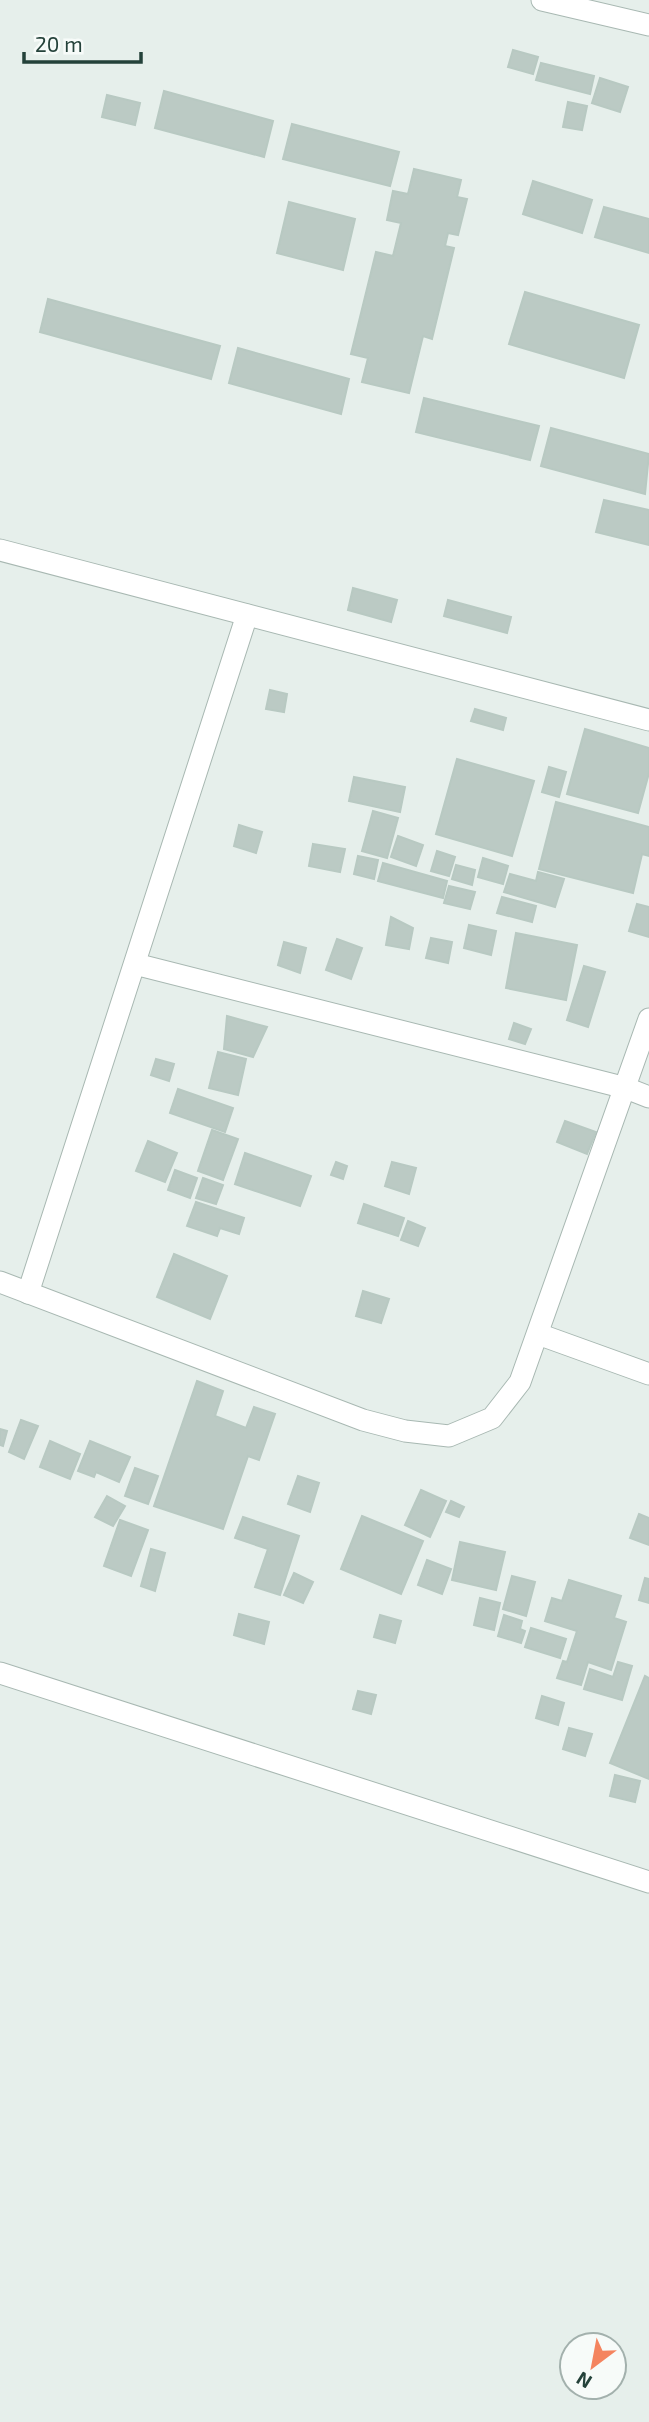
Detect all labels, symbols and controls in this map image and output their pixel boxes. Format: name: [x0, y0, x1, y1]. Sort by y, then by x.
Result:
scale bar: [24, 21, 142, 65]
text: 20 m: [35, 31, 83, 56]
north arrow: [558, 2331, 628, 2401]
text: N: [572, 2367, 596, 2394]

